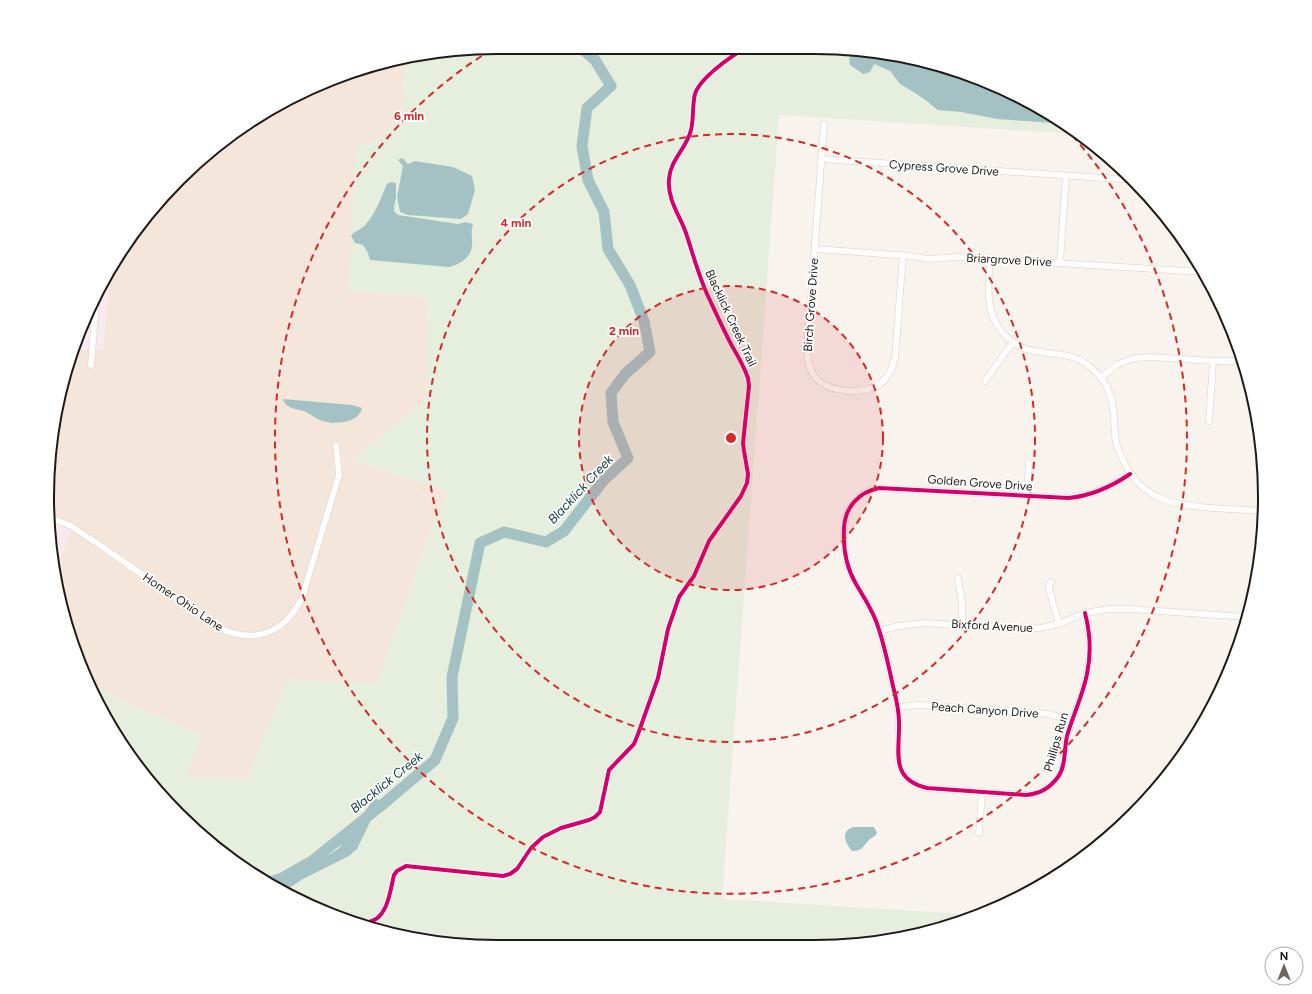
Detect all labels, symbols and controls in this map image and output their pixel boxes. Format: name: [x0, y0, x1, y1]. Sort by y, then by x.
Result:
text: 6 min: [394, 109, 424, 123]
street label: Cypress Grove Drive: [889, 157, 1000, 179]
text: 4 min: [501, 216, 532, 230]
street label: Briargrove Drive: [966, 251, 1053, 269]
street label: Birch Grove Drive: [801, 257, 821, 352]
street label: Blacklick Creek Trail: [702, 267, 760, 369]
text: 2 min: [609, 324, 639, 338]
centre of rings: [724, 431, 738, 445]
water label: Blacklick Creek: [545, 451, 617, 527]
street label: Golden Grove Drive: [927, 472, 1033, 494]
street label: Homer Ohio Lane: [140, 570, 226, 634]
street label: Bixford Avenue: [951, 617, 1034, 635]
street label: Peach Canyon Drive: [931, 699, 1040, 721]
street label: Phillips Run: [1041, 710, 1071, 773]
water label: Blacklick Creek: [347, 748, 426, 816]
north arrow: [1264, 946, 1304, 986]
text: N: [1280, 950, 1288, 963]

